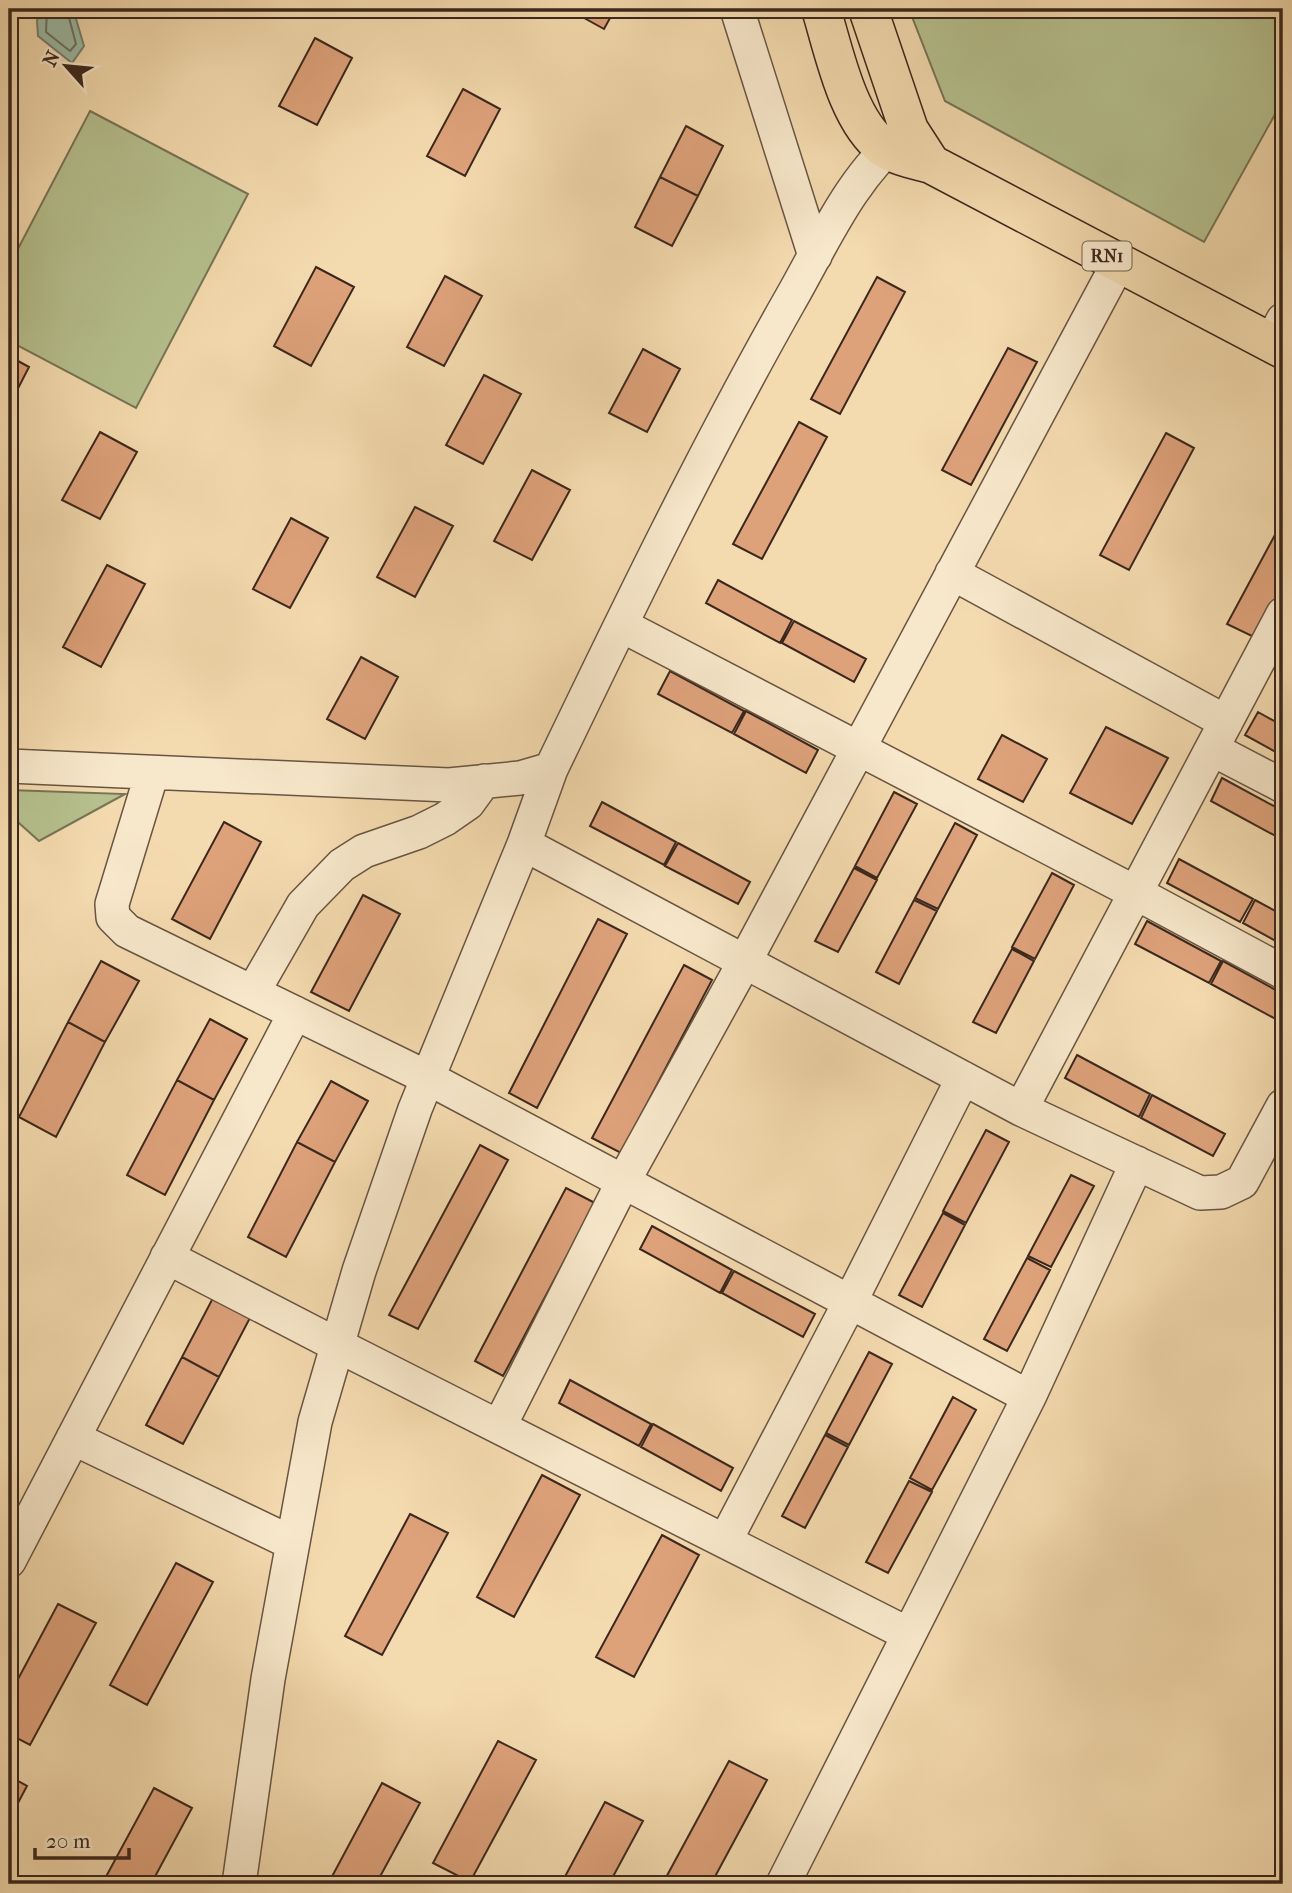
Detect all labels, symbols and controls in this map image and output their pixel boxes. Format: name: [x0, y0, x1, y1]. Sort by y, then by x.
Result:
north arrow: [32, 32, 102, 102]
text: N: [39, 47, 65, 70]
road number: RN1: [1082, 242, 1132, 270]
scale bar: [35, 1816, 130, 1860]
text: 20 m: [46, 1829, 91, 1853]

